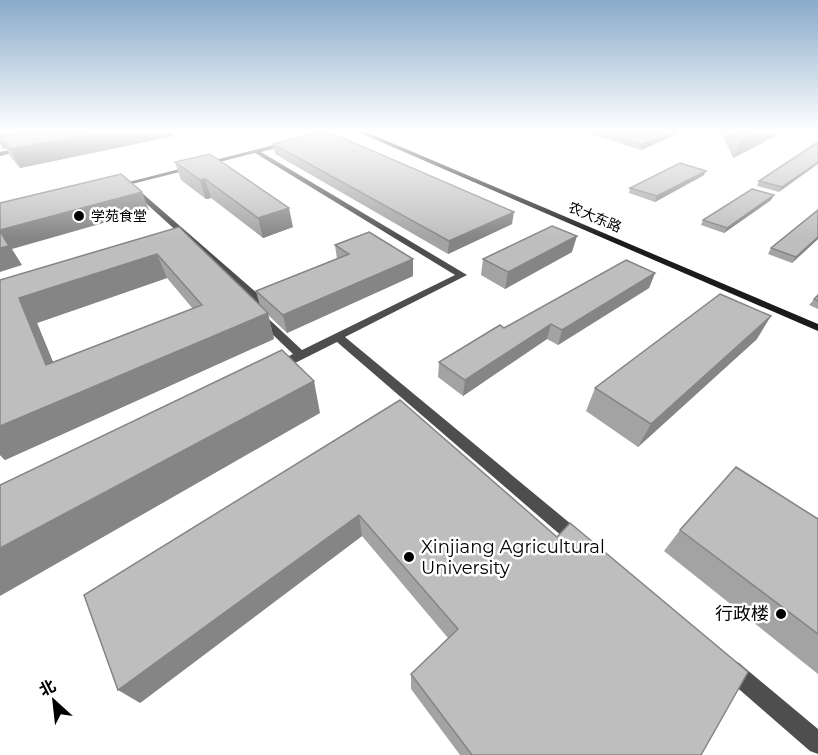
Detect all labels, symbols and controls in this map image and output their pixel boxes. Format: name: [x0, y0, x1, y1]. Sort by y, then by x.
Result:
street label: 农大东路: [566, 198, 624, 236]
place label: 学苑食堂: [91, 207, 147, 225]
marker: 学苑食堂: [72, 209, 86, 223]
place label: Xinjiang Agricultural University: [421, 536, 605, 579]
marker: Xinjiang Agricultural University: [402, 550, 416, 564]
place label: 行政楼: [715, 603, 769, 625]
marker: 行政楼: [774, 607, 788, 621]
north arrow: [24, 671, 84, 731]
text: 北: [36, 676, 59, 700]

